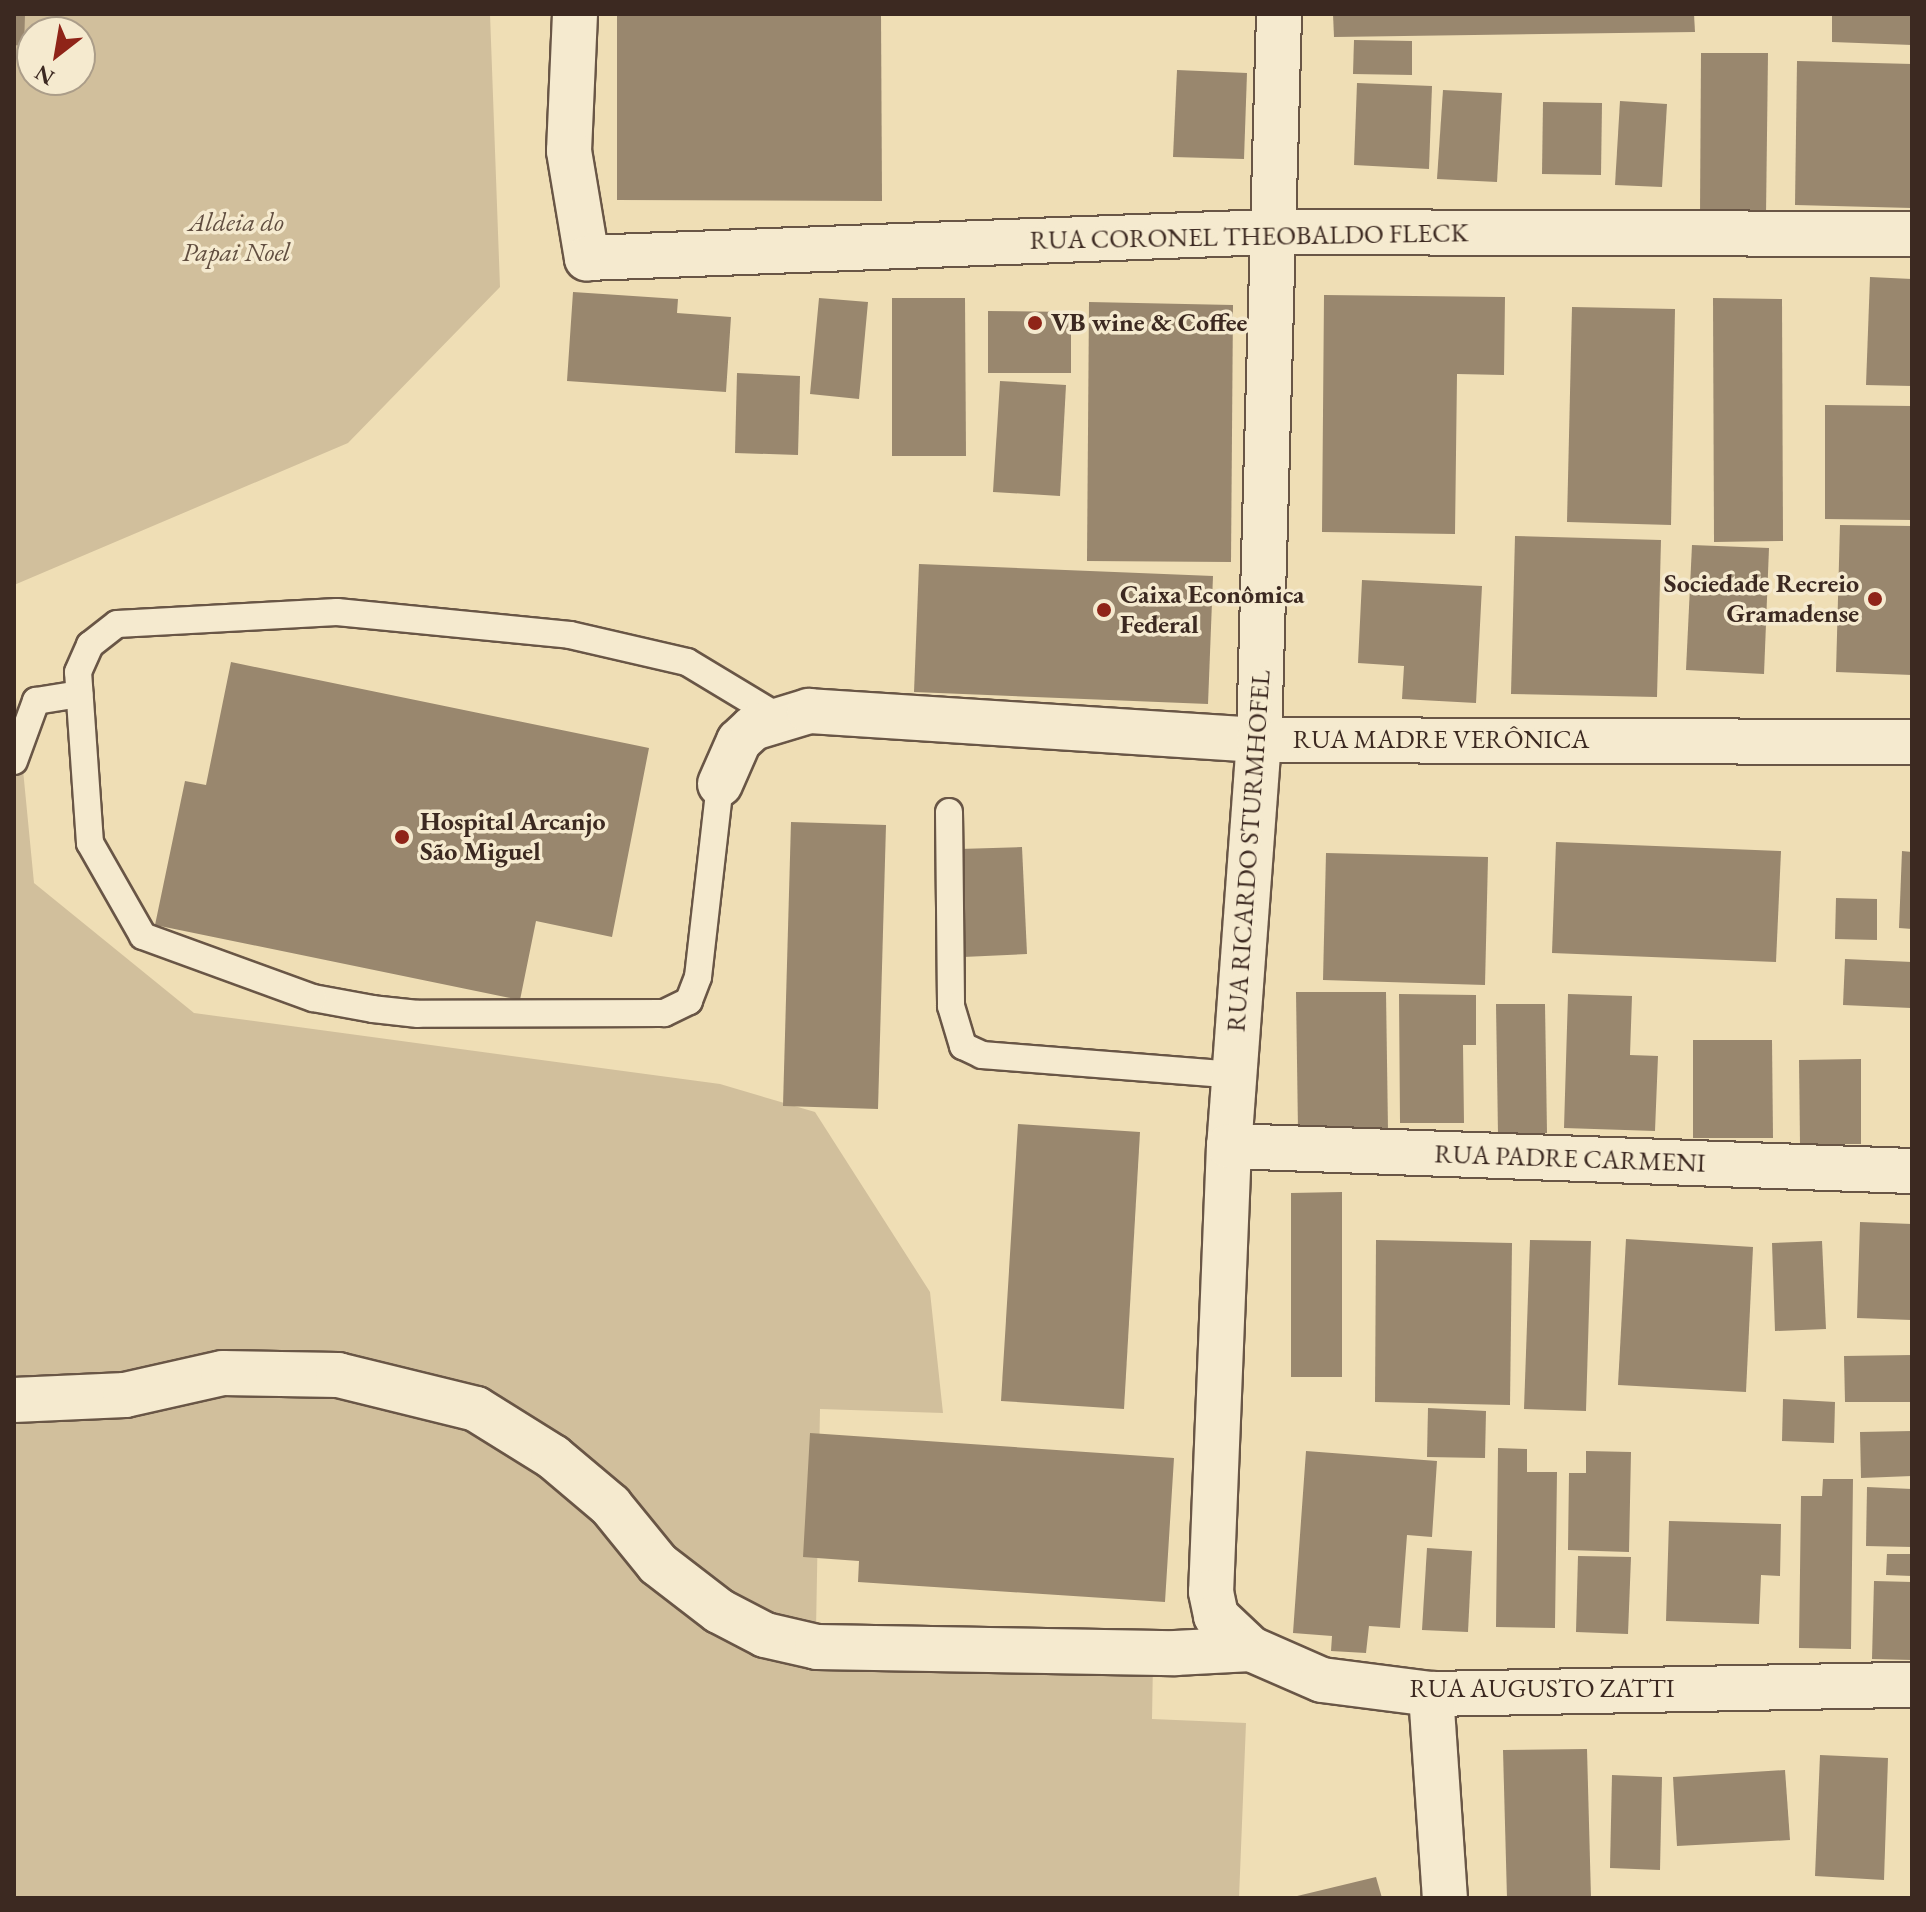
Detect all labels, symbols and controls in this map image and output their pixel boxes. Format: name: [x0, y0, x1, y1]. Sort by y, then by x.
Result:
north arrow: [16, 16, 96, 96]
text: N: [29, 58, 60, 92]
park label: Aldeia do Papai Noel: [182, 207, 290, 268]
street label: RUA CORONEL THEOBALDO FLECK: [1029, 218, 1469, 256]
place label: VB wine & Coffee: [1051, 307, 1247, 339]
marker: VB wine & Coffee: [1026, 314, 1044, 332]
place label: Sociedade Recreio Gramadense: [1664, 568, 1859, 630]
place label: Caixa Econômica Federal: [1120, 579, 1304, 640]
marker: Sociedade Recreio Gramadense: [1866, 590, 1884, 608]
marker: Caixa Econômica Federal: [1095, 601, 1113, 619]
street label: RUA RICARDO STURMHOFEL: [1221, 669, 1277, 1033]
street label: RUA MADRE VERÔNICA: [1293, 724, 1589, 756]
place label: Hospital Arcanjo São Miguel: [420, 806, 606, 868]
marker: Hospital Arcanjo São Miguel: [391, 826, 413, 848]
street label: RUA PADRE CARMENI: [1434, 1139, 1706, 1179]
street label: RUA AUGUSTO ZATTI: [1409, 1673, 1675, 1705]

